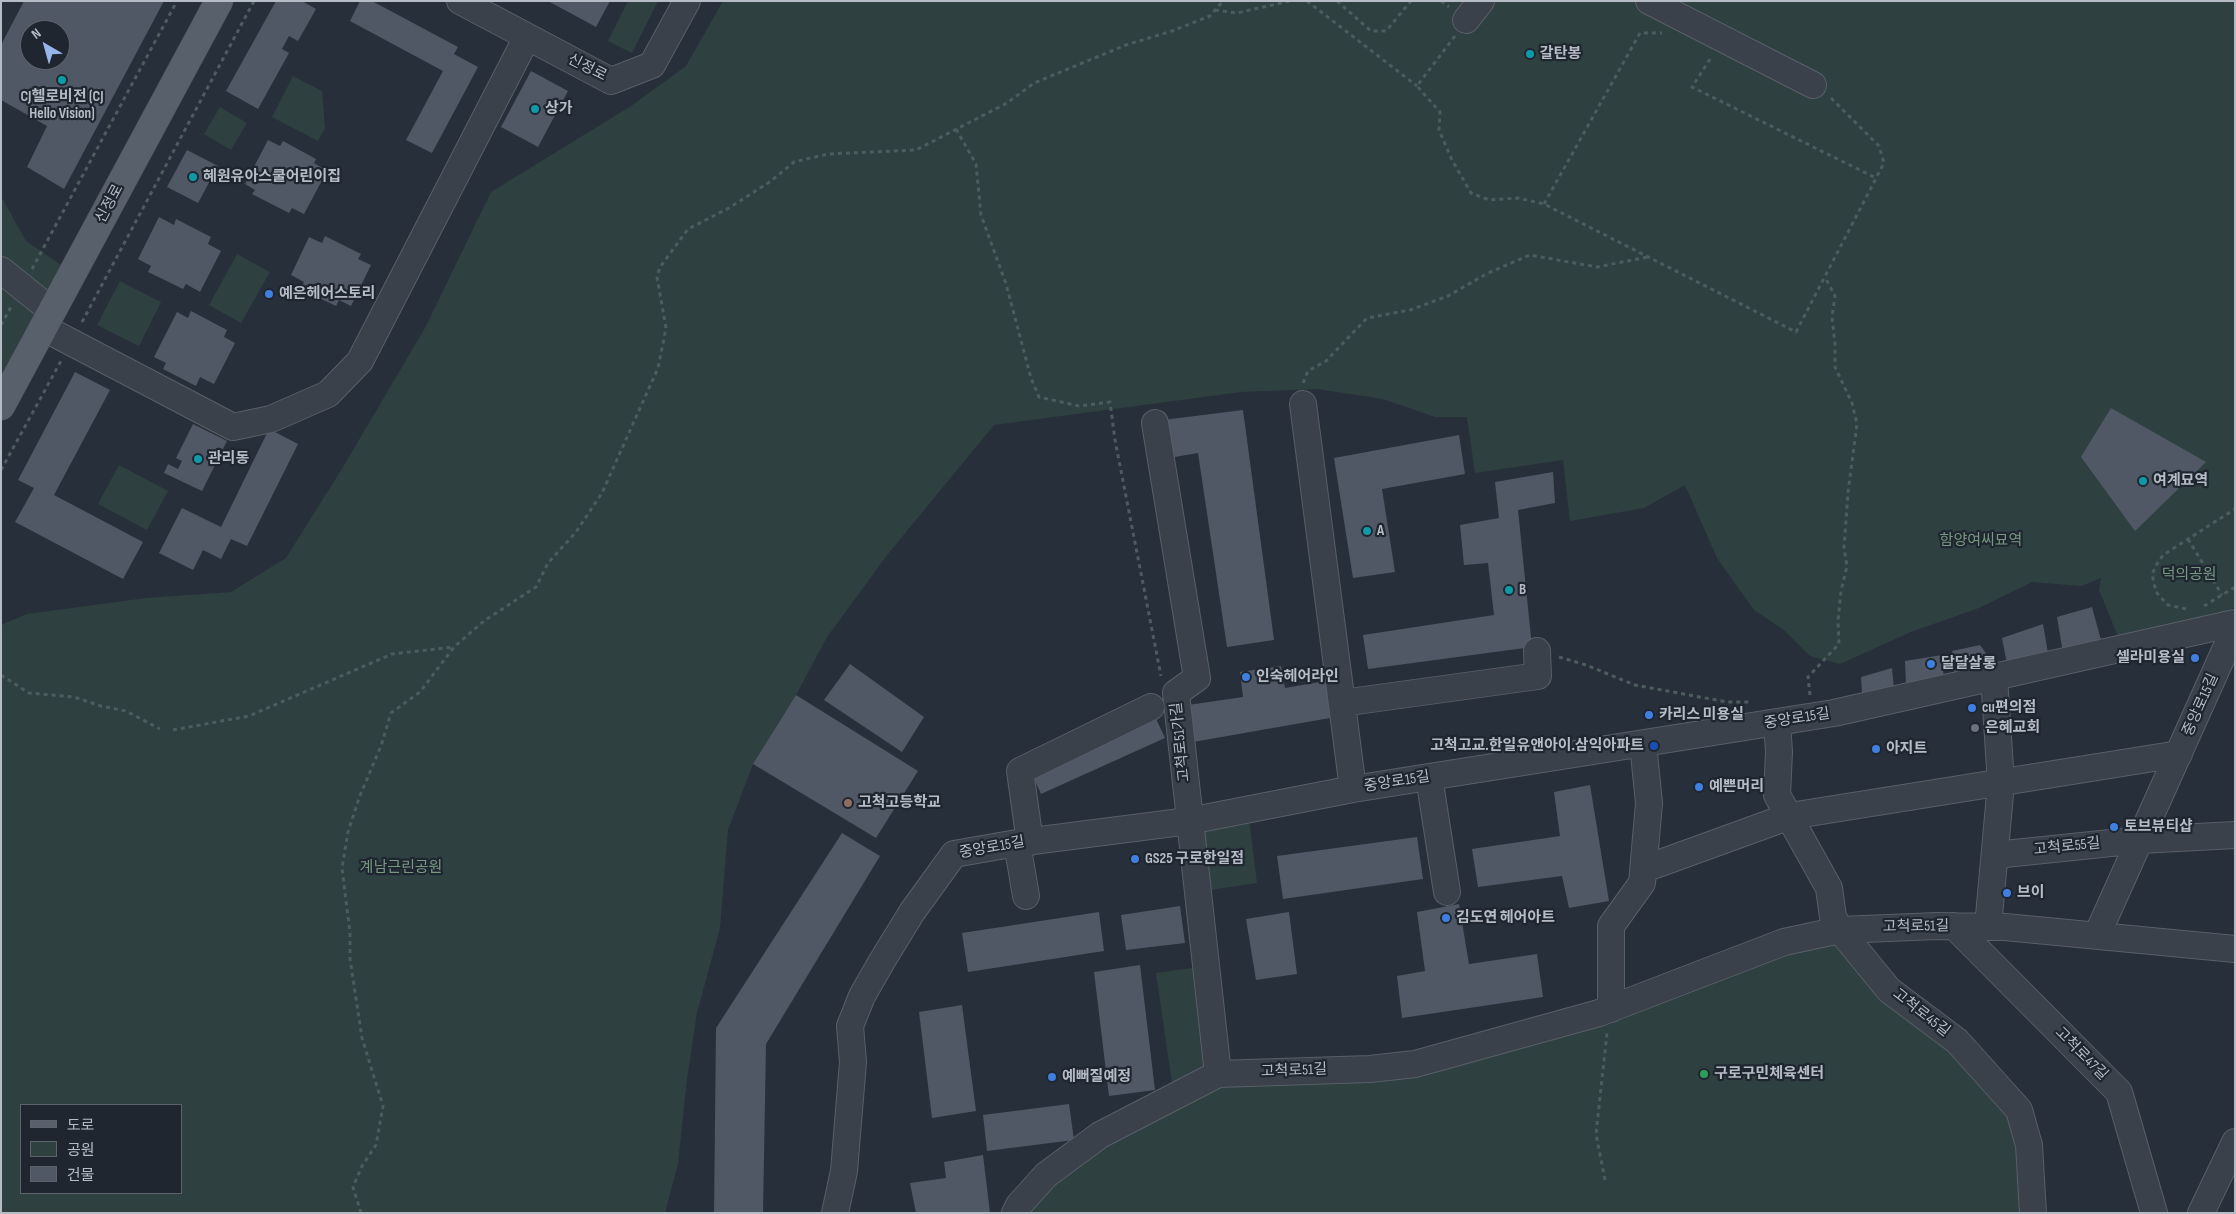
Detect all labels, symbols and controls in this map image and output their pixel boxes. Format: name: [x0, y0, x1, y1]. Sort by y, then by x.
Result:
north arrow: [20, 20, 70, 70]
text: N: [28, 25, 44, 43]
place label: 갈탄봉: [1540, 45, 1581, 63]
marker: 갈탄봉: [1524, 48, 1536, 60]
street label: 신정로: [564, 51, 610, 85]
marker: CJ헬로비전 (CJ Hello Vision): [56, 74, 68, 86]
place label: CJ헬로비전 (CJ Hello Vision): [20, 88, 104, 123]
place label: 상가: [545, 100, 573, 118]
marker: 상가: [529, 103, 541, 115]
place label: 혜원유아스쿨어린이집: [203, 168, 341, 186]
marker: 혜원유아스쿨어린이집: [187, 171, 199, 183]
street label: 신정로: [92, 181, 128, 227]
place label: 예은헤어스토리: [279, 285, 376, 303]
marker: 예은헤어스토리: [263, 288, 275, 300]
place label: 관리동: [208, 450, 249, 468]
marker: 관리동: [192, 453, 204, 465]
place label: 여계묘역: [2153, 472, 2208, 490]
marker: 여계묘역: [2137, 475, 2149, 487]
place label: A: [1377, 522, 1384, 540]
marker: A: [1361, 525, 1373, 537]
park label: 함양여씨묘역: [1940, 532, 2022, 550]
park label: 덕의공원: [2161, 566, 2217, 584]
place label: B: [1519, 581, 1526, 599]
marker: B: [1503, 584, 1515, 596]
place label: 셀라미용실: [2116, 649, 2185, 667]
marker: 셀라미용실: [2189, 652, 2201, 664]
place label: 달달살롱: [1941, 655, 1996, 673]
marker: 달달살롱: [1925, 658, 1937, 670]
place label: 인숙헤어라인: [1256, 668, 1339, 686]
marker: 인숙헤어라인: [1240, 671, 1252, 683]
street label: 중앙로15길: [2179, 671, 2223, 739]
place label: cu편의점: [1982, 699, 2036, 717]
street label: 고척로51가길: [1168, 701, 1194, 783]
marker: cu편의점: [1966, 702, 1978, 714]
street label: 중앙로15길: [1763, 705, 1831, 733]
place label: 카리스 미용실: [1659, 706, 1744, 724]
marker: 카리스 미용실: [1643, 709, 1655, 721]
place label: 은혜교회: [1985, 719, 2040, 737]
marker: 은혜교회: [1969, 722, 1981, 734]
place label: 고척고교.한일유앤아이.삼익아파트: [1430, 737, 1644, 755]
marker: 고척고교.한일유앤아이.삼익아파트: [1648, 740, 1660, 752]
place label: 아지트: [1886, 740, 1927, 758]
marker: 아지트: [1870, 743, 1882, 755]
street label: 중앙로15길: [1363, 768, 1431, 796]
place label: 예쁜머리: [1709, 778, 1764, 796]
marker: 예쁜머리: [1693, 781, 1705, 793]
place label: 고척고등학교: [858, 794, 941, 812]
marker: 고척고등학교: [842, 797, 854, 809]
place label: 토브뷰티샵: [2124, 818, 2193, 836]
marker: 토브뷰티샵: [2108, 821, 2120, 833]
street label: 중앙로15길: [958, 833, 1026, 863]
street label: 고척로55길: [2033, 835, 2101, 859]
place label: GS25 구로한일점: [1145, 850, 1244, 868]
marker: GS25 구로한일점: [1129, 853, 1141, 865]
park label: 계남근린공원: [360, 859, 442, 877]
place label: 브이: [2017, 884, 2045, 902]
marker: 브이: [2001, 887, 2013, 899]
place label: 김도연 헤어아트: [1456, 909, 1555, 927]
marker: 김도연 헤어아트: [1440, 912, 1452, 924]
street label: 고척로51길: [1883, 917, 1949, 937]
street label: 고척로45길: [1889, 985, 1953, 1041]
street label: 고척로47길: [2051, 1024, 2111, 1084]
street label: 고척로51길: [1260, 1061, 1328, 1081]
place label: 구로구민체육센터: [1714, 1065, 1824, 1083]
place label: 예뻐질예정: [1062, 1068, 1131, 1086]
marker: 구로구민체육센터: [1698, 1068, 1710, 1080]
marker: 예뻐질예정: [1046, 1071, 1058, 1083]
legend: [20, 1104, 182, 1194]
text: 도로: [67, 1116, 95, 1135]
text: 공원: [67, 1141, 95, 1160]
text: 건물: [67, 1166, 95, 1185]

